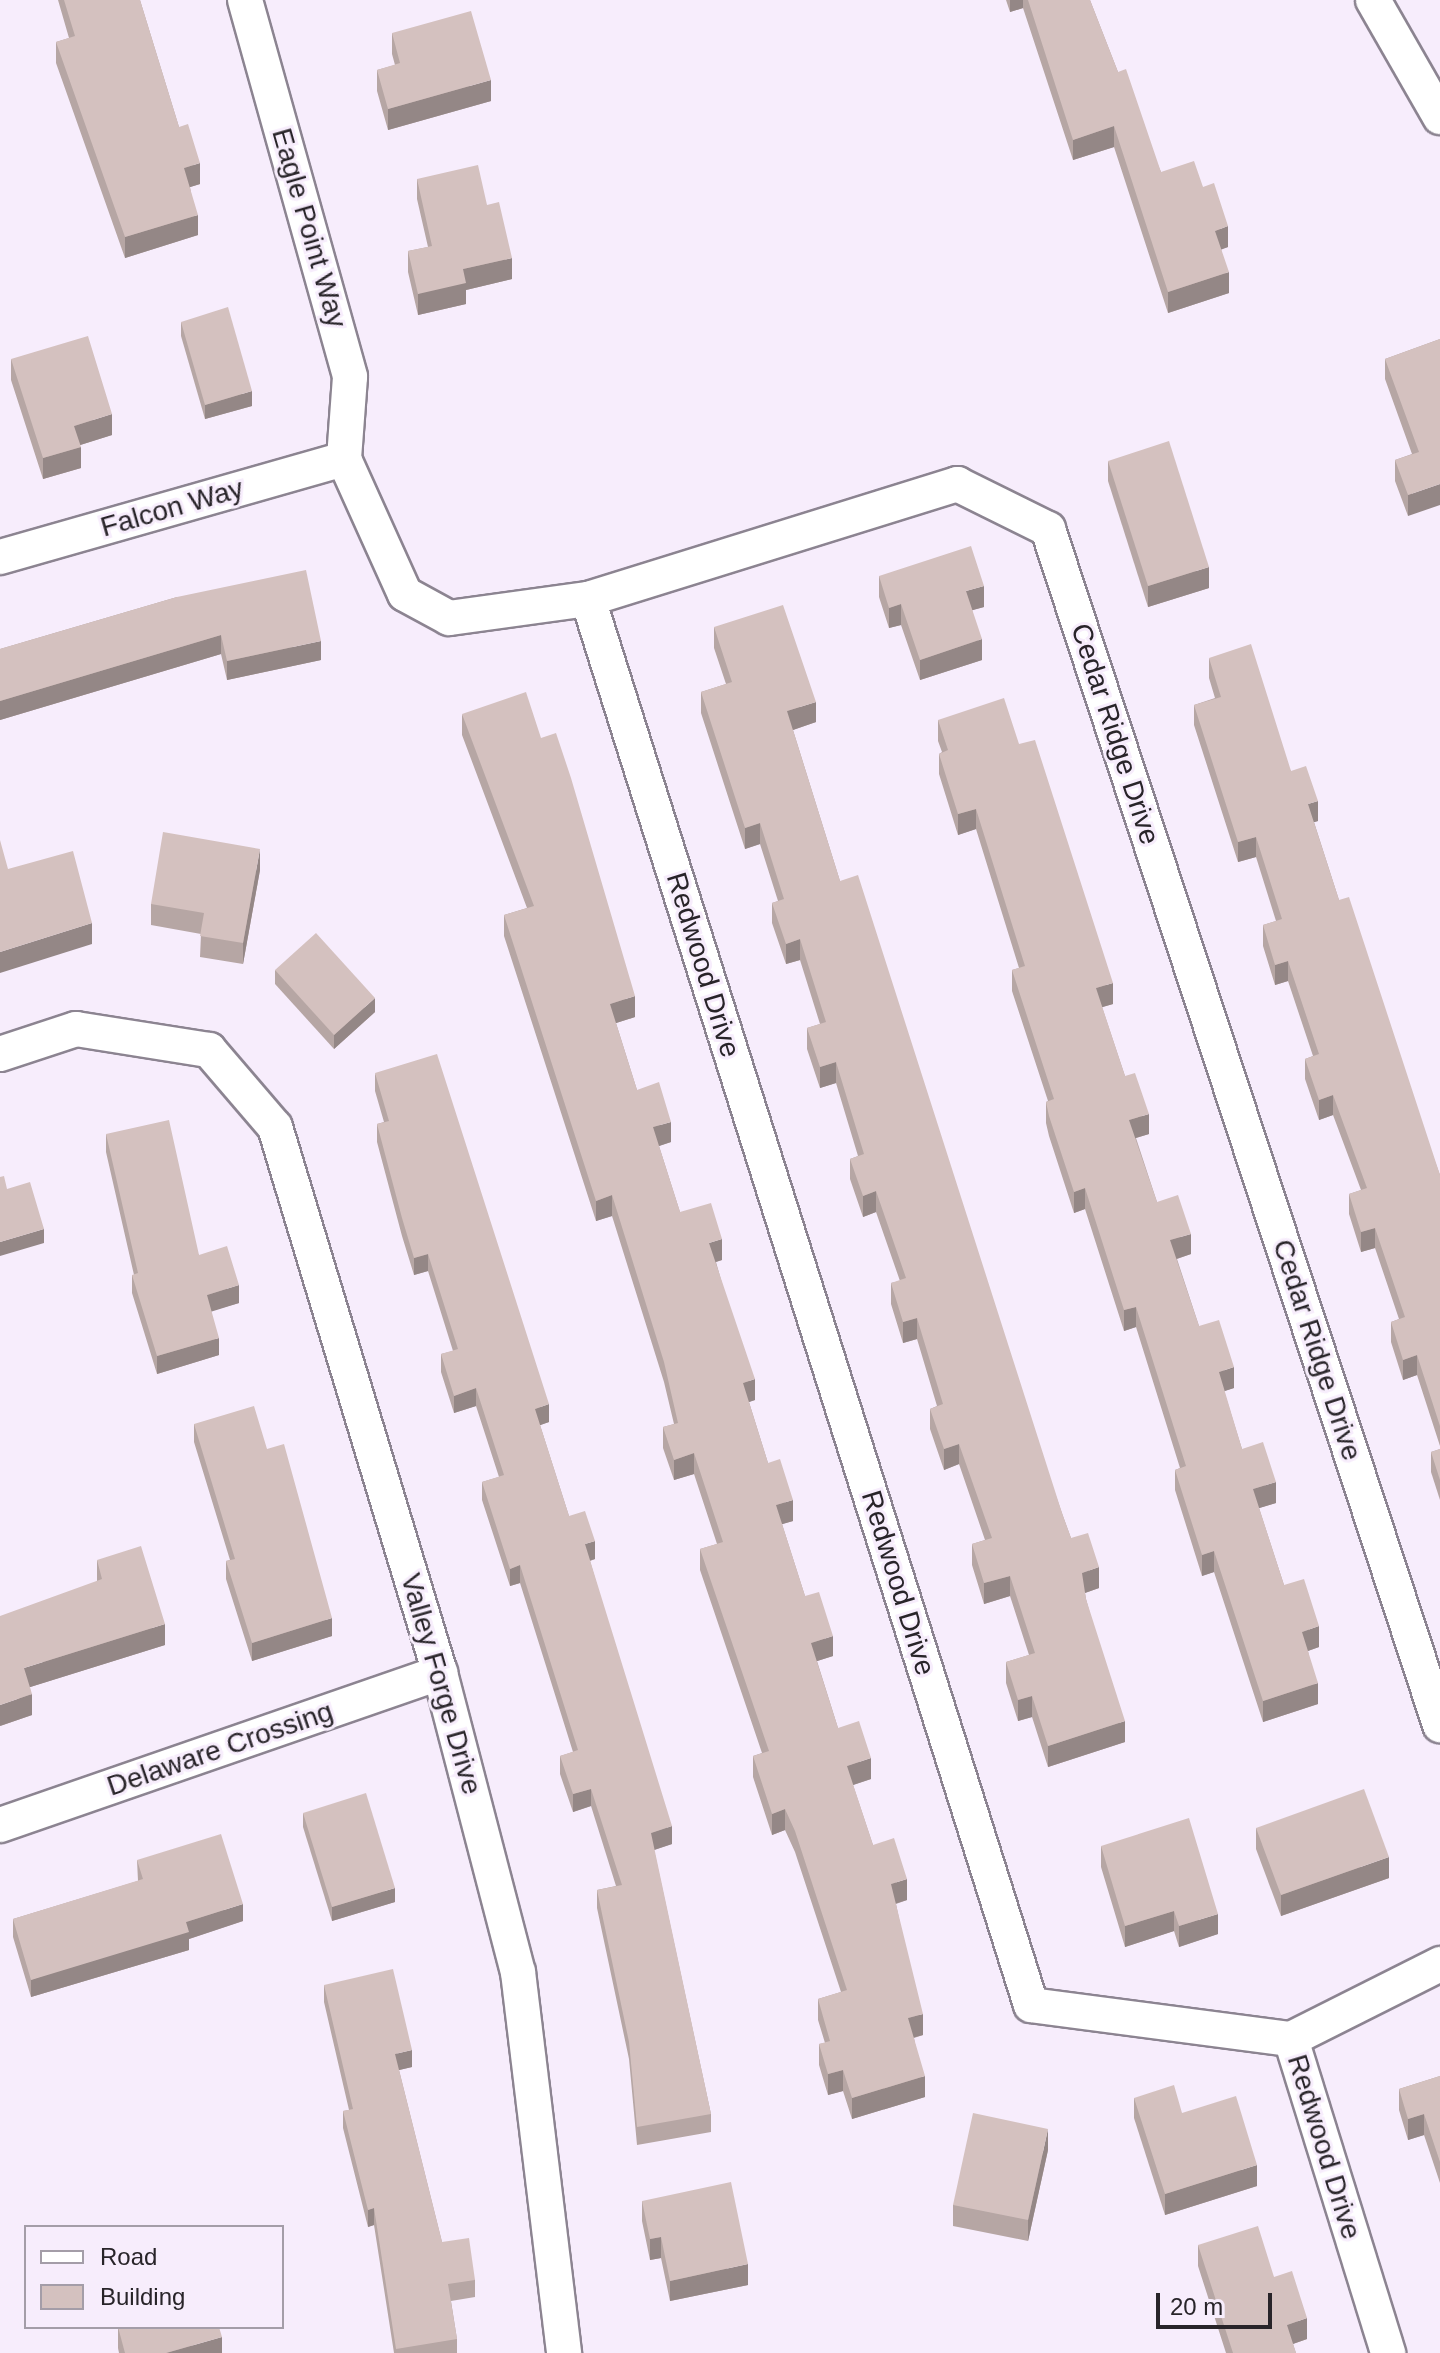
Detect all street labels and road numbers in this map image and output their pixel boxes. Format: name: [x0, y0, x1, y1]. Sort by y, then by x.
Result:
street label: Eagle Point Way: [264, 124, 354, 332]
street label: Falcon Way: [97, 472, 247, 544]
street label: Cedar Ridge Drive: [1063, 619, 1167, 849]
street label: Redwood Drive: [659, 869, 747, 1061]
street label: Cedar Ridge Drive: [1265, 1235, 1369, 1465]
street label: Redwood Drive: [854, 1487, 942, 1679]
street label: Valley Forge Drive: [393, 1570, 489, 1798]
street label: Delaware Crossing: [103, 1695, 337, 1803]
street label: Redwood Drive: [1280, 2051, 1368, 2243]

